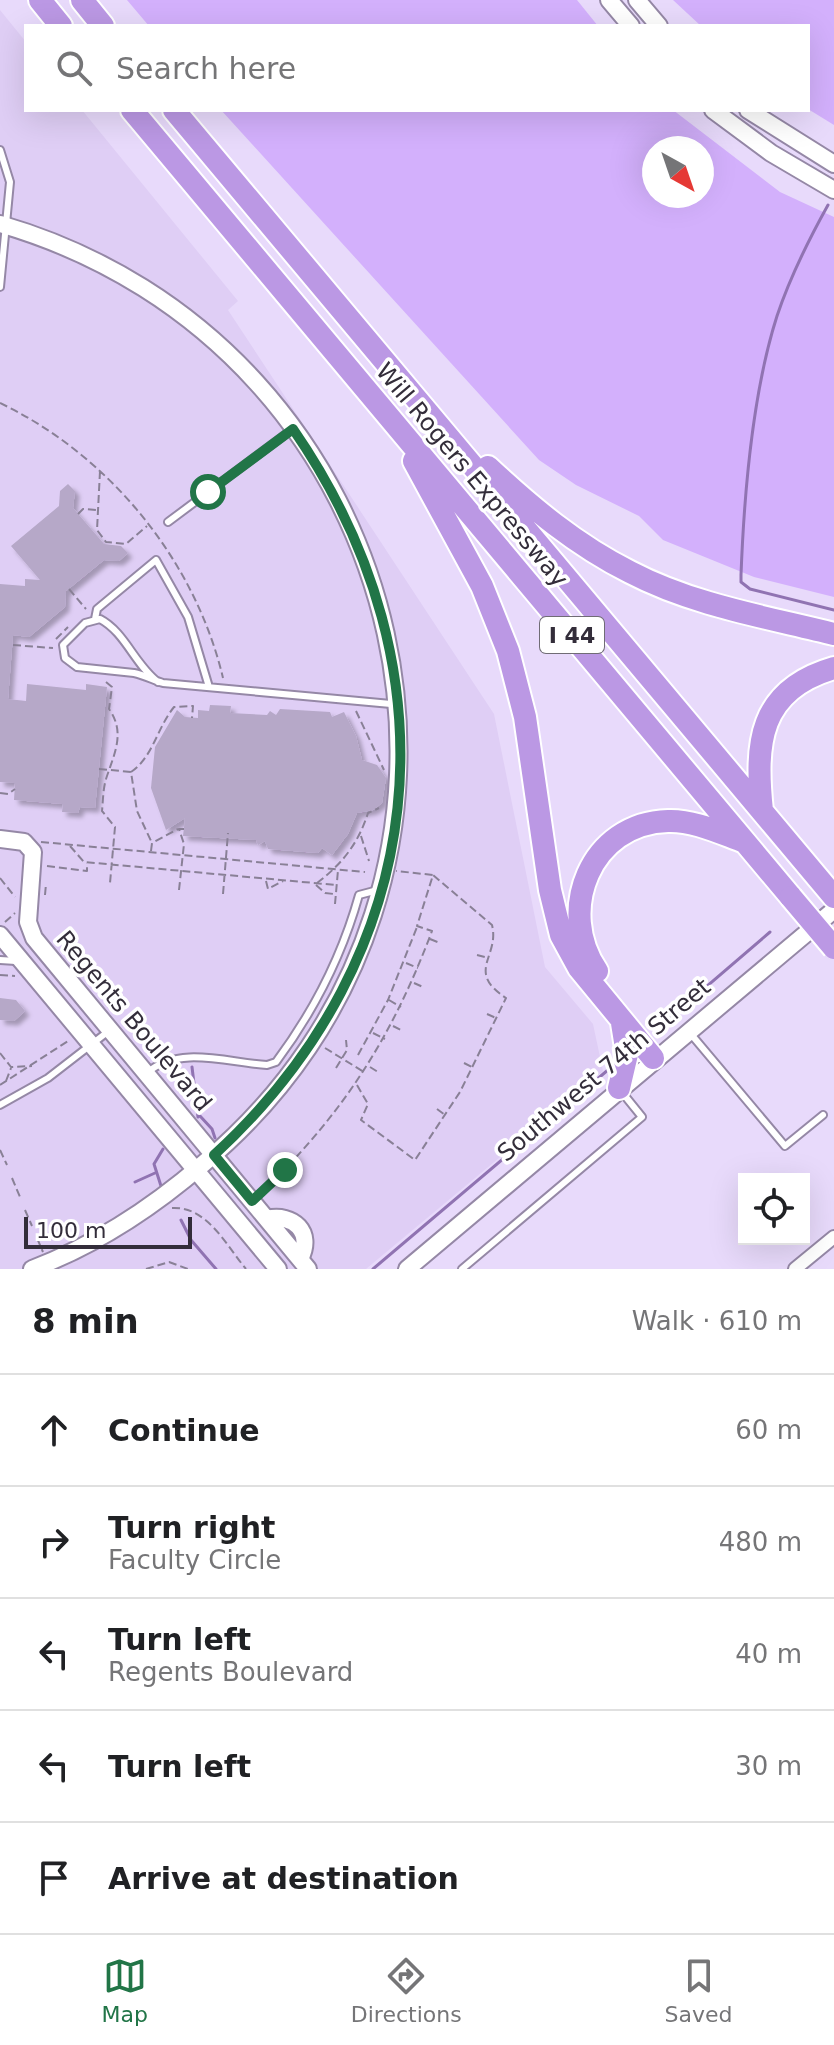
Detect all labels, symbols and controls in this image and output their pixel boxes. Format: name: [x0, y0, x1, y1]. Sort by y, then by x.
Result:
search box: [24, 24, 810, 112]
icon: search: [52, 46, 96, 90]
text: Search here: [116, 51, 296, 86]
north arrow: [642, 136, 714, 208]
street label: Will Rogers Expressway: [370, 357, 574, 593]
route start: [190, 474, 226, 510]
road number: I 44: [540, 617, 604, 653]
street label: Regents Boulevard: [50, 925, 218, 1117]
street label: Southwest 74th Street: [492, 973, 716, 1167]
route end: [267, 1152, 303, 1188]
map controls: [738, 1173, 810, 1245]
button: locate: [738, 1173, 810, 1245]
scale bar: [24, 1213, 192, 1249]
text: 100 m: [36, 1218, 106, 1243]
text: 8 min: [32, 1301, 139, 1341]
text: Walk · 610 m: [632, 1306, 802, 1336]
icon: ahead: [32, 1408, 76, 1452]
text: Continue: [108, 1413, 260, 1448]
text: 60 m: [735, 1415, 802, 1445]
text: Turn right: [108, 1510, 275, 1545]
icon: right: [32, 1520, 76, 1564]
text: 480 m: [719, 1527, 802, 1557]
text: Faculty Circle: [108, 1545, 281, 1575]
text: Turn left: [108, 1622, 251, 1657]
icon: left: [32, 1632, 76, 1676]
text: 40 m: [735, 1639, 802, 1669]
text: Regents Boulevard: [108, 1657, 353, 1687]
icon: left: [32, 1744, 76, 1788]
text: Turn left: [108, 1749, 251, 1784]
text: 30 m: [735, 1751, 802, 1781]
icon: arrive: [32, 1856, 76, 1900]
text: Arrive at destination: [108, 1861, 459, 1896]
tab: Map: [101, 1954, 148, 2027]
tab: Directions: [351, 1954, 462, 2027]
tab: Saved: [665, 1954, 733, 2027]

